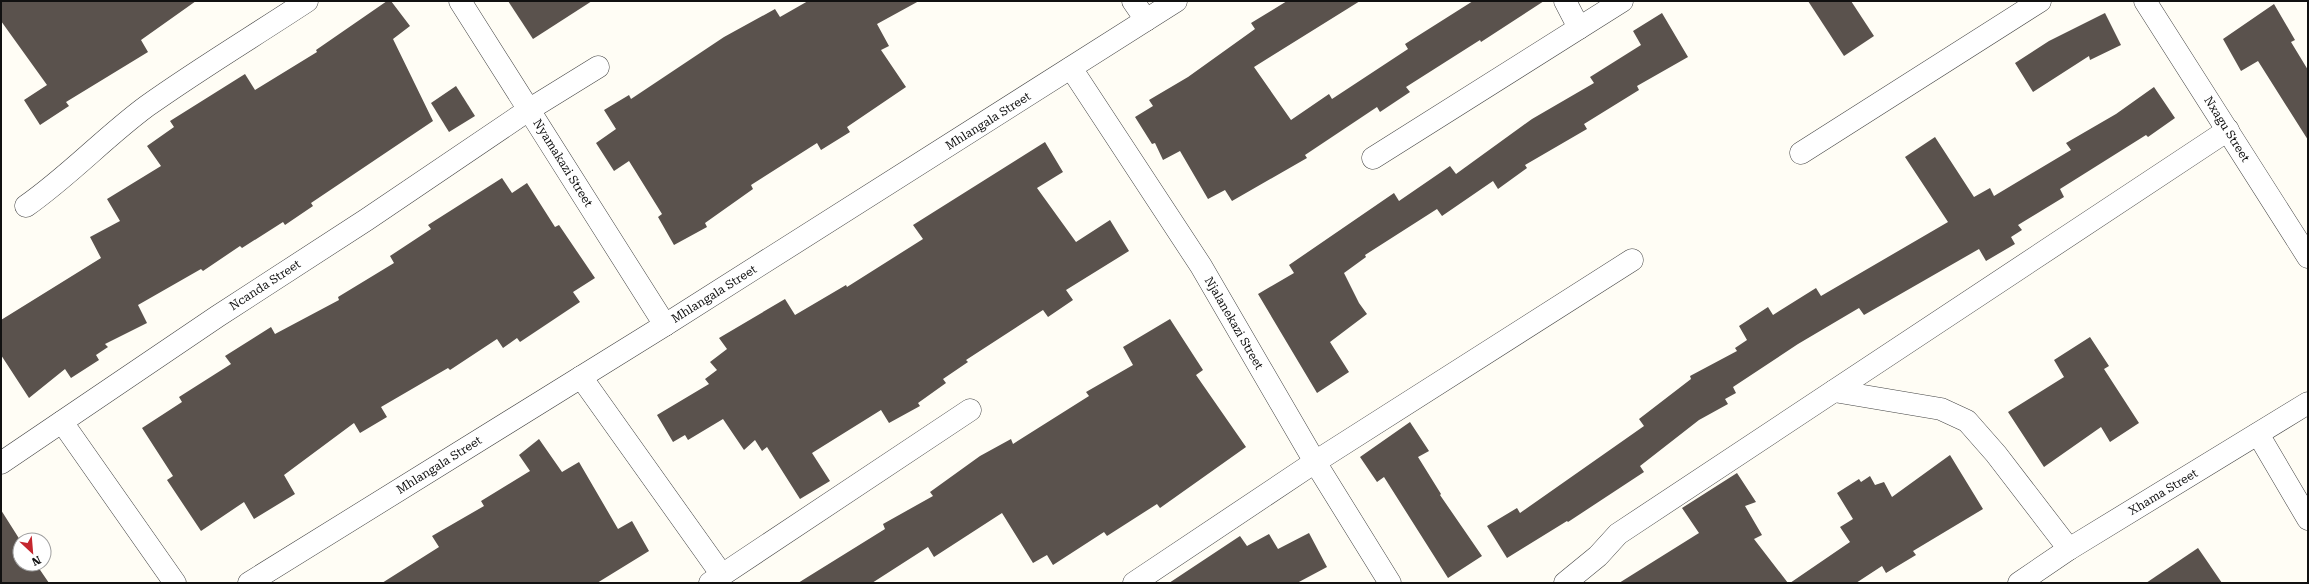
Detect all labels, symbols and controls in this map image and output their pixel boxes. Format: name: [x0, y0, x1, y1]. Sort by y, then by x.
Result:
street label: Mhlangala Street: [943, 89, 1034, 153]
street label: Nxagu Street: [2201, 94, 2253, 165]
street label: Nyamakazi Street: [530, 117, 596, 210]
street label: Ncanda Street: [227, 256, 304, 313]
street label: Mhlangala Street: [669, 262, 760, 326]
street label: Njalanekazi Street: [1202, 274, 1266, 372]
street label: Mhlangala Street: [394, 433, 485, 497]
street label: Xhama Street: [2126, 466, 2200, 518]
north arrow: [12, 532, 52, 572]
text: N: [29, 553, 43, 568]

